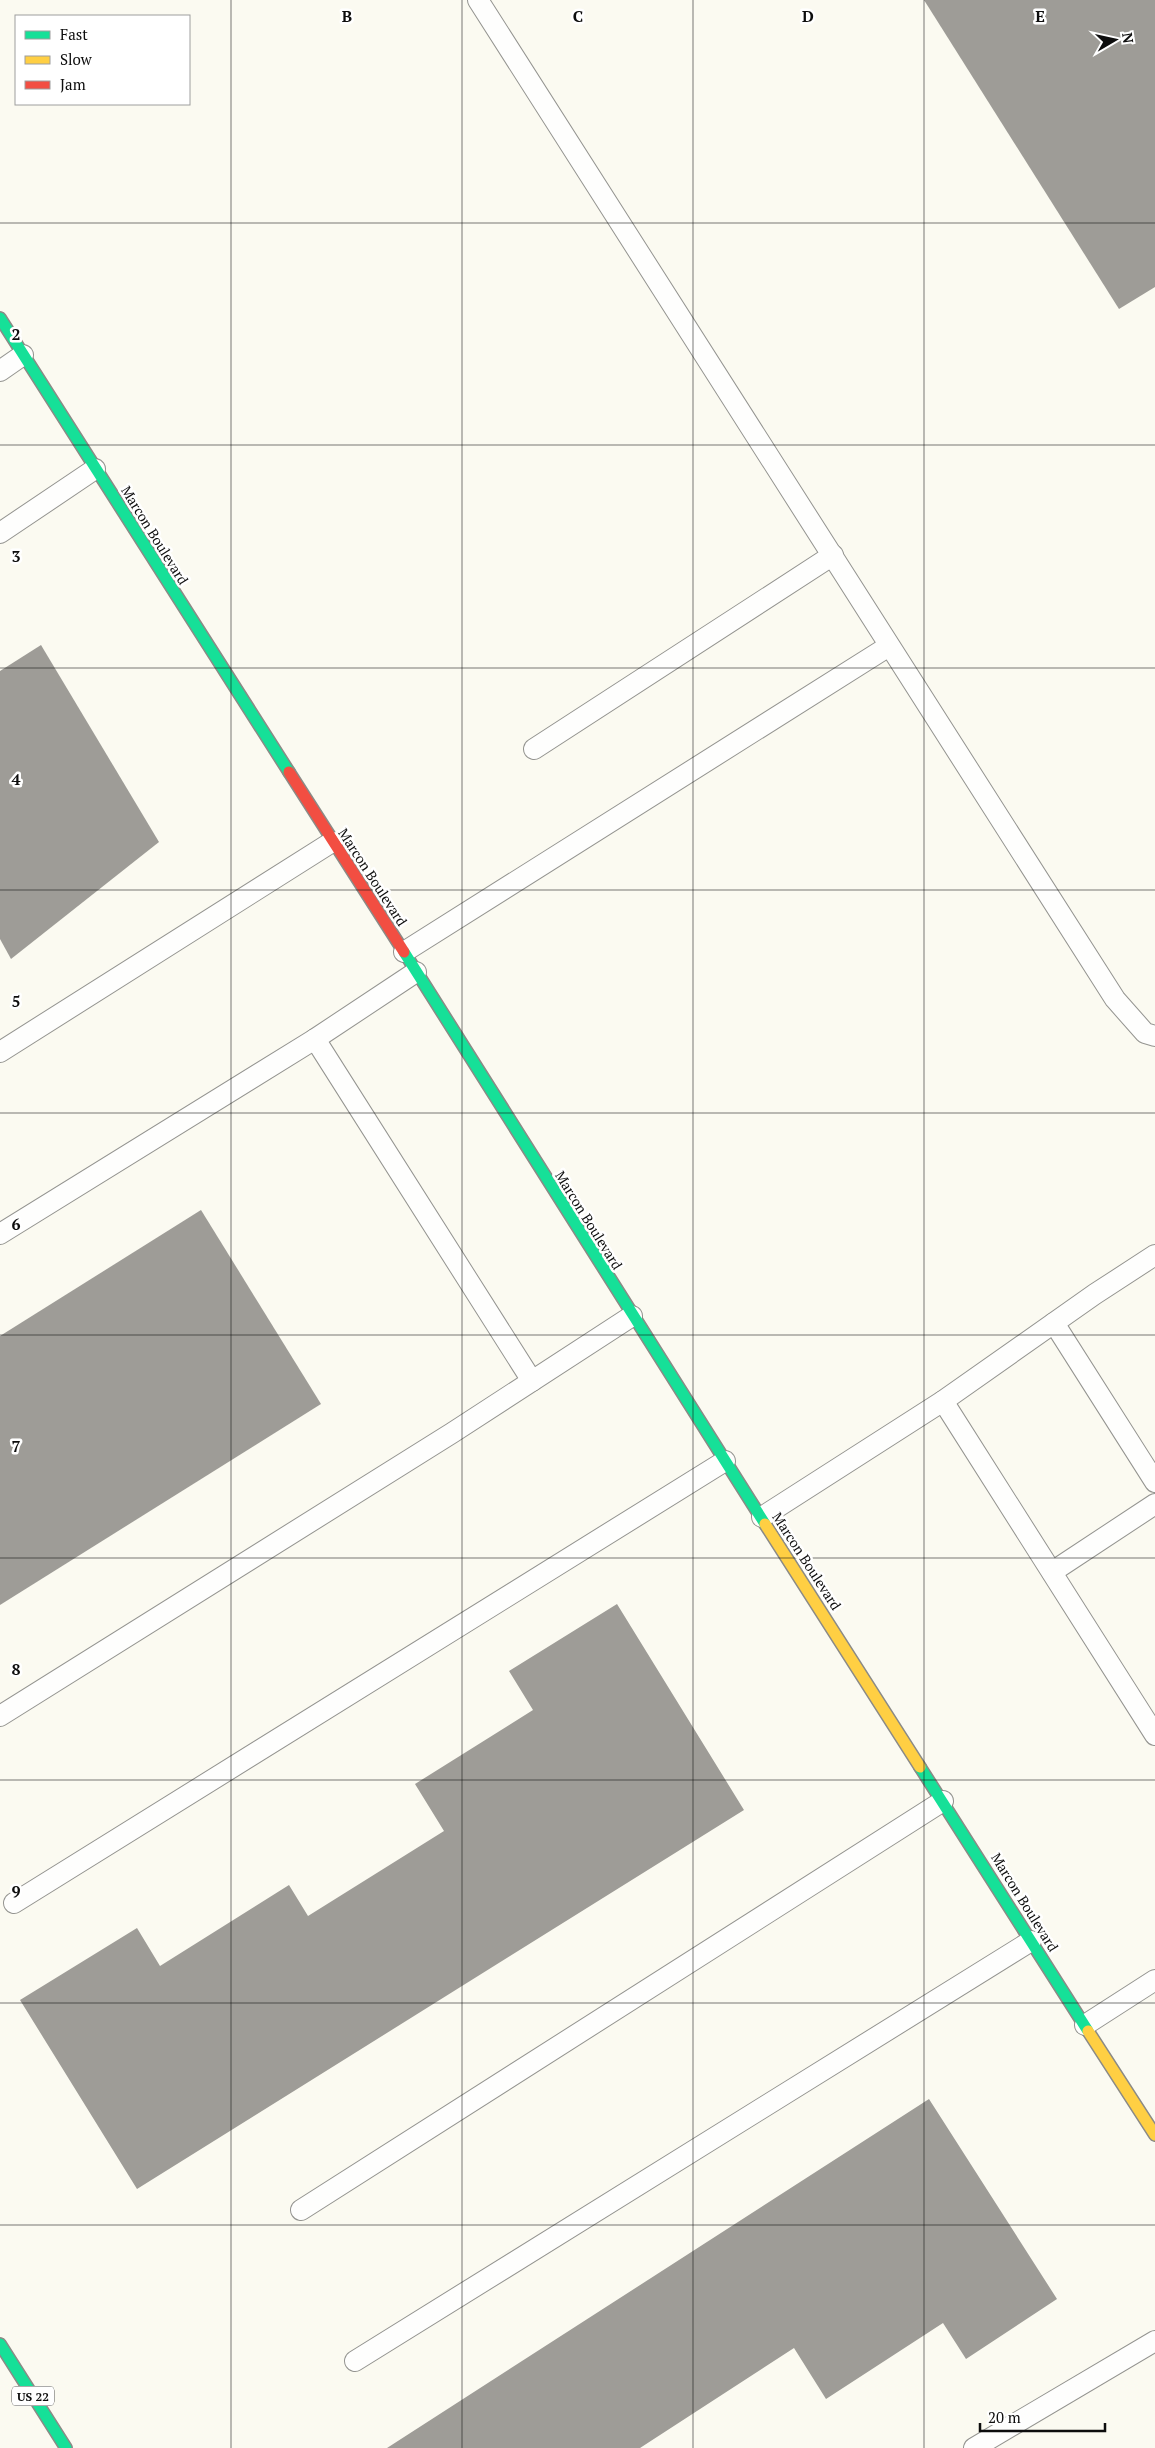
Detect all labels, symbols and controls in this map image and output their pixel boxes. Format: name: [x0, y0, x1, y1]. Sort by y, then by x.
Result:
text: B: [342, 5, 352, 27]
text: C: [573, 5, 583, 27]
text: D: [802, 5, 814, 27]
text: E: [1035, 5, 1045, 27]
legend: [15, 15, 190, 105]
north arrow: [1090, 15, 1140, 65]
text: Fast: [60, 24, 88, 44]
text: N: [1118, 31, 1139, 45]
text: Slow: [60, 49, 93, 69]
text: Jam: [60, 74, 86, 94]
text: 2: [11, 323, 21, 345]
street label: Marcon Boulevard: [117, 482, 193, 588]
text: 3: [11, 545, 21, 567]
text: 4: [11, 768, 21, 790]
street label: Marcon Boulevard: [334, 824, 412, 930]
text: 5: [11, 990, 21, 1012]
street label: Marcon Boulevard: [551, 1167, 627, 1273]
text: 6: [11, 1213, 21, 1235]
text: 7: [11, 1435, 21, 1457]
street label: Marcon Boulevard: [768, 1508, 846, 1614]
text: 8: [11, 1658, 21, 1680]
street label: Marcon Boulevard: [987, 1849, 1063, 1955]
text: 9: [11, 1880, 21, 1902]
road number: US 22: [12, 2386, 54, 2406]
scale bar: [980, 2400, 1105, 2432]
text: 20 m: [988, 2407, 1021, 2427]

